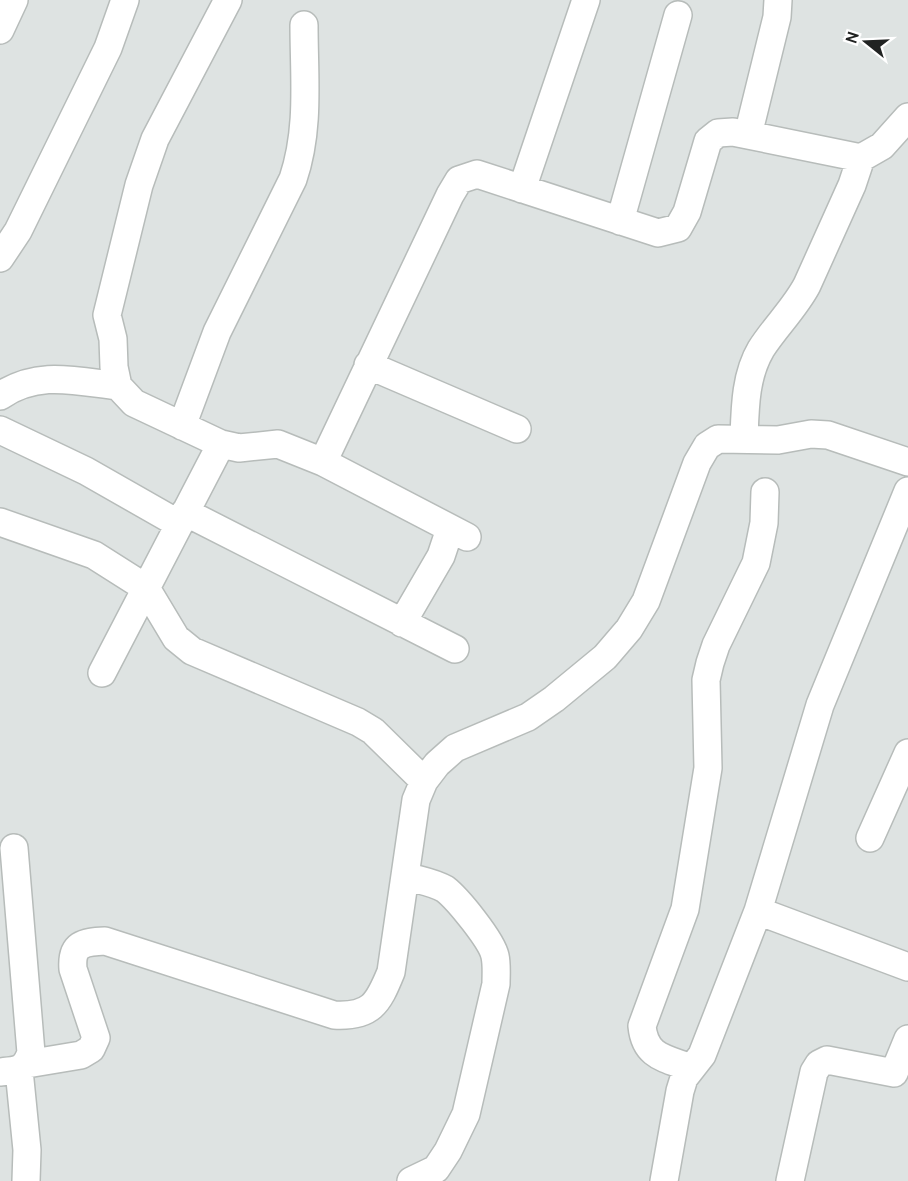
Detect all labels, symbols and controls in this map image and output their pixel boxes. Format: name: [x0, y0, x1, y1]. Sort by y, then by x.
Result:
north arrow: [836, 12, 896, 72]
text: N: [841, 29, 863, 46]

